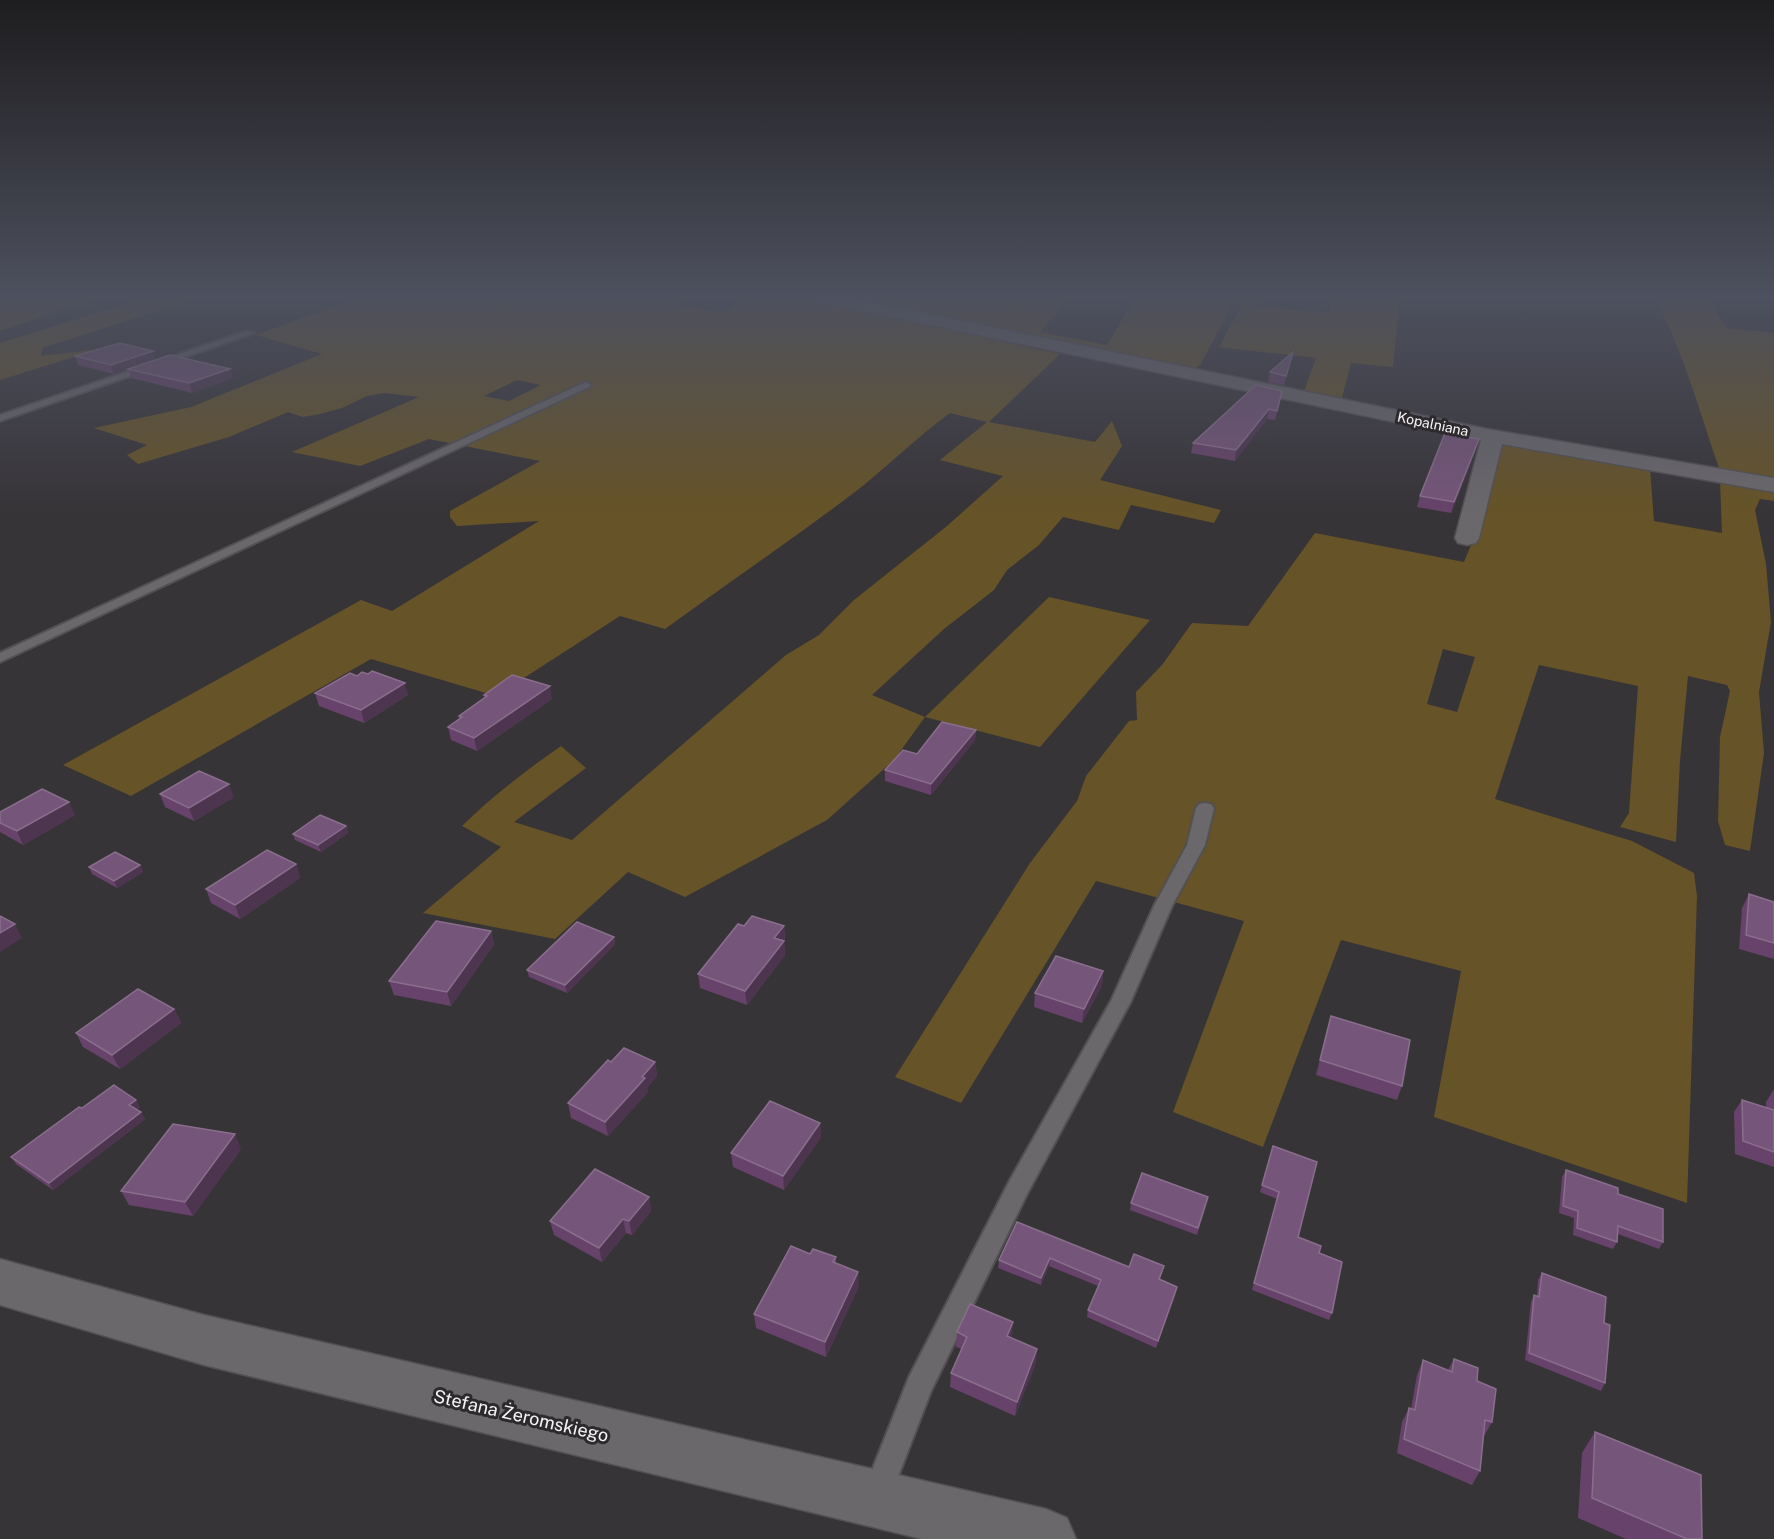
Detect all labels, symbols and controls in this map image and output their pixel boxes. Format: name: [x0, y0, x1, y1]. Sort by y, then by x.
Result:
street label: Kopalniana: [1396, 409, 1470, 439]
street label: Stefana Żeromskiego: [432, 1384, 611, 1446]

